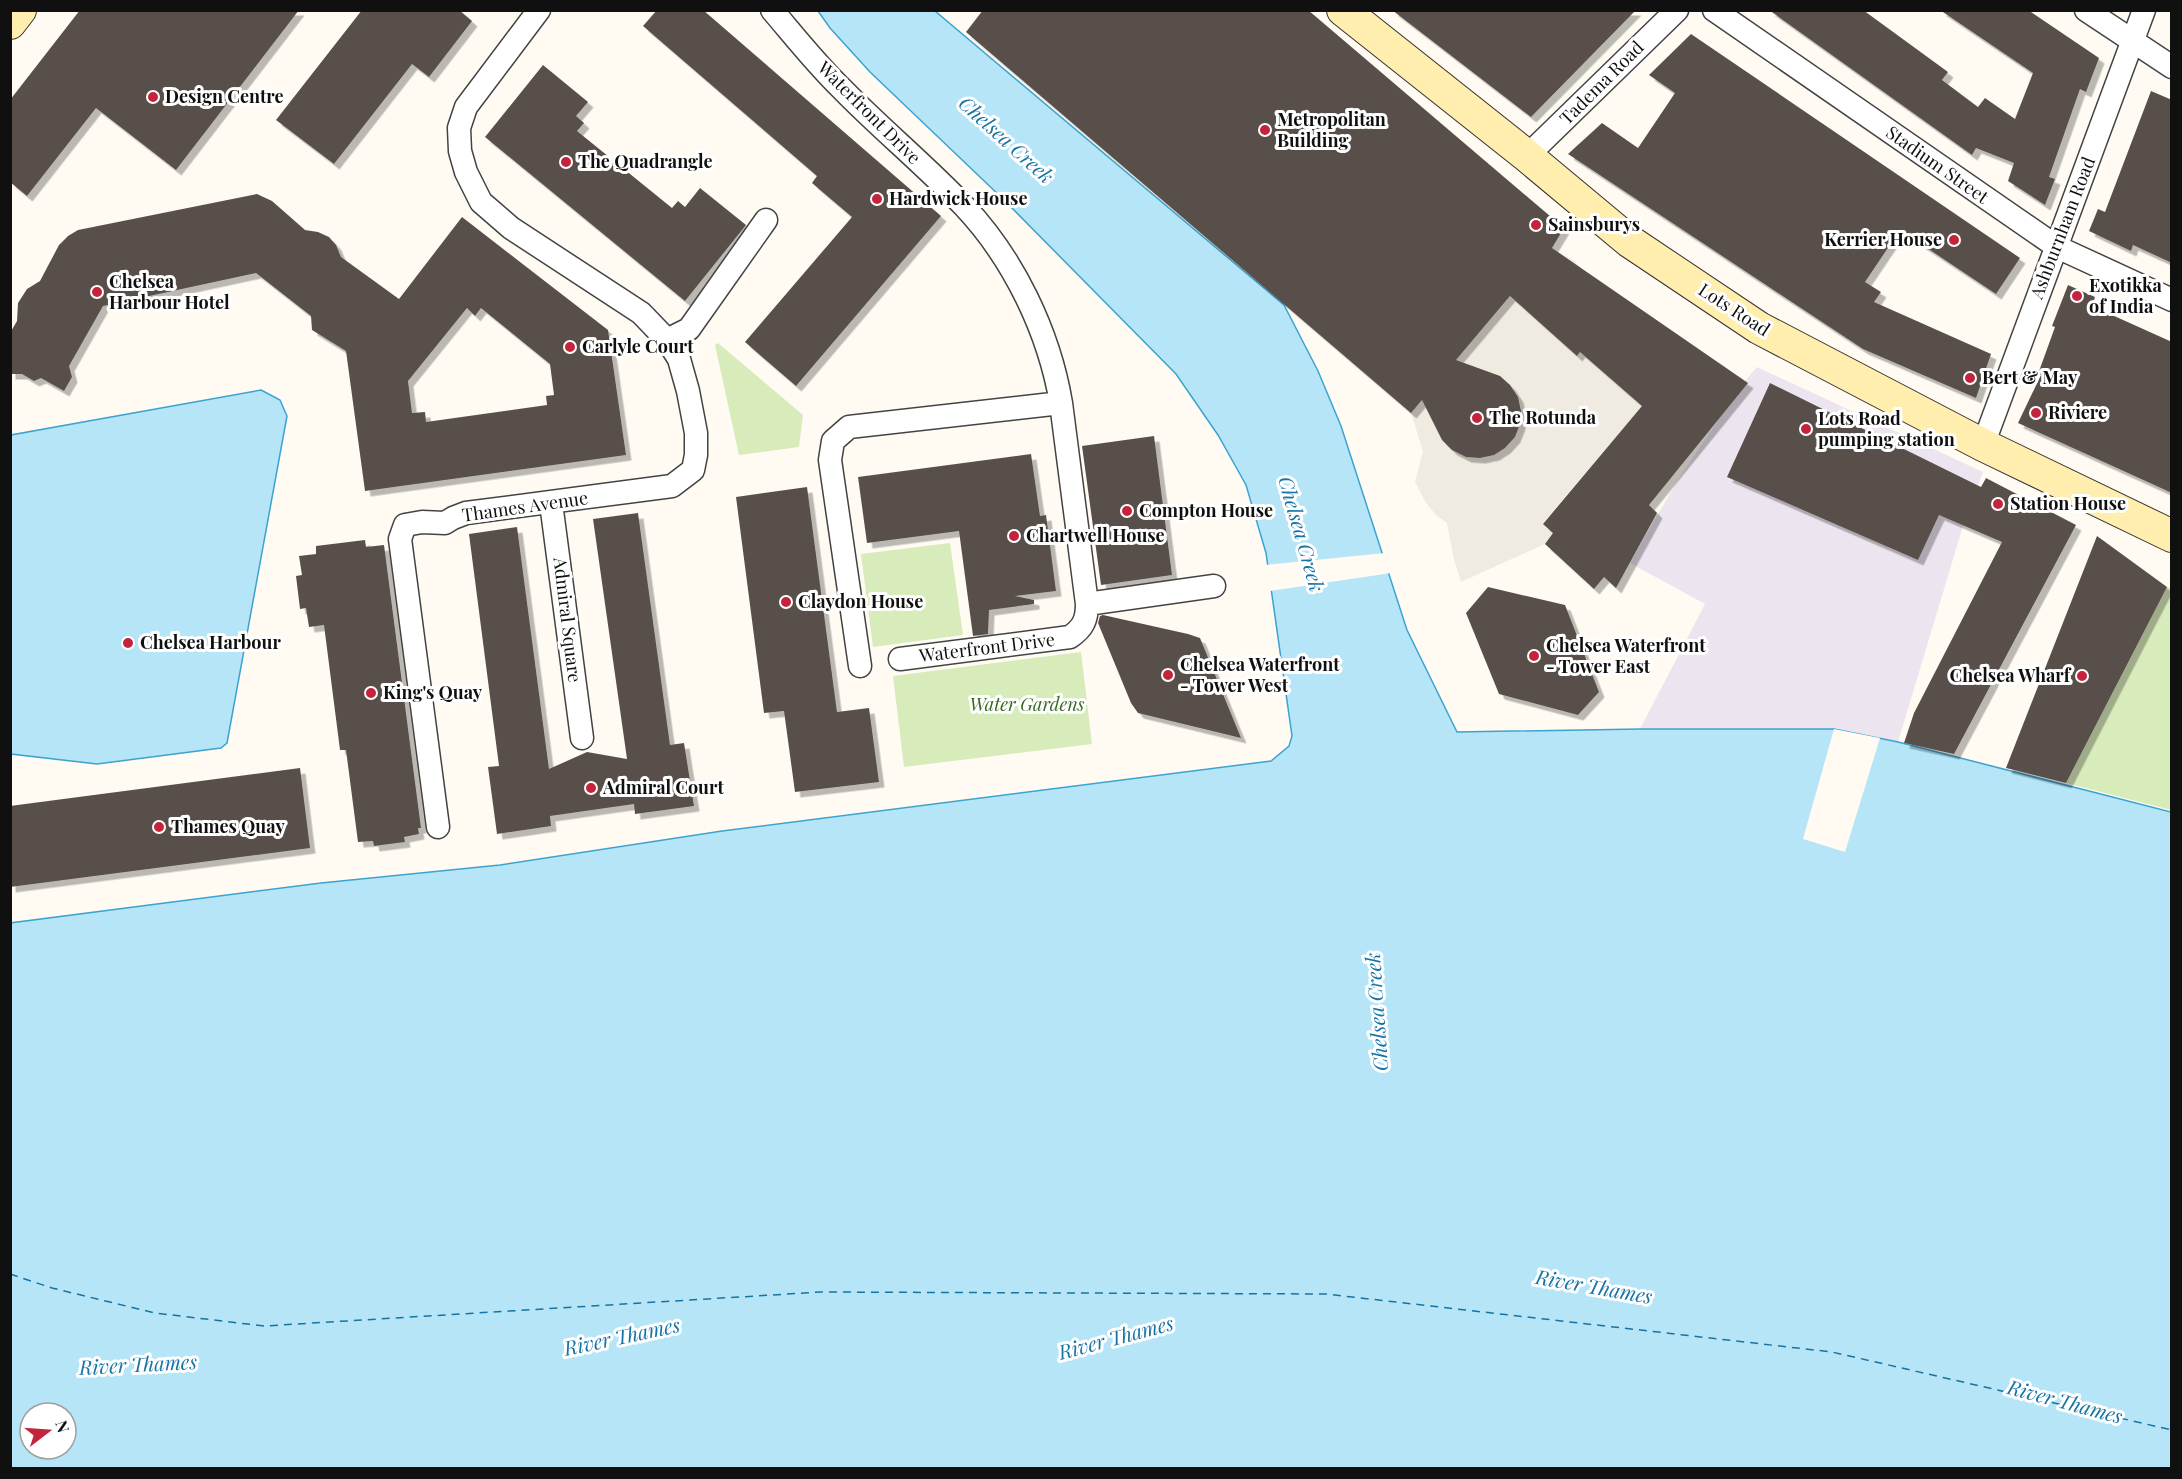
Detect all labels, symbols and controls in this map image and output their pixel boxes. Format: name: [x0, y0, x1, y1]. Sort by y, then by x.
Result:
street label: Tadema Road: [1554, 35, 1649, 130]
street label: Waterfront Drive: [812, 55, 926, 169]
place label: Design Centre: [165, 84, 284, 108]
water label: Chelsea Creek: [954, 89, 1060, 189]
marker: Design Centre: [146, 90, 160, 104]
place label: Metropolitan Building: [1277, 107, 1386, 152]
street label: Stadium Street: [1882, 120, 1994, 209]
marker: Metropolitan Building: [1258, 123, 1272, 137]
place label: The Quadrangle: [578, 149, 713, 173]
street label: Ashburnham Road: [2024, 153, 2100, 303]
marker: The Quadrangle: [559, 155, 573, 169]
place label: Hardwick House: [889, 186, 1027, 210]
marker: Hardwick House: [870, 192, 884, 206]
place label: Sainsburys: [1548, 212, 1640, 236]
marker: Sainsburys: [1529, 218, 1543, 232]
place label: Kerrier House: [1824, 227, 1942, 251]
marker: Kerrier House: [1947, 233, 1961, 247]
place label: Chelsea Harbour Hotel: [109, 269, 230, 314]
place label: Exotikka of India: [2089, 273, 2162, 318]
street label: Lots Road: [1694, 277, 1775, 341]
marker: Chelsea Harbour Hotel: [90, 285, 104, 299]
marker: Exotikka of India: [2070, 289, 2084, 303]
place label: Carlyle Court: [582, 334, 694, 358]
marker: Carlyle Court: [563, 340, 577, 354]
place label: Bert & May: [1982, 365, 2078, 389]
marker: Bert & May: [1963, 371, 1977, 385]
place label: Riviere: [2048, 400, 2107, 424]
place label: The Rotunda: [1489, 405, 1597, 429]
place label: Lots Road pumping station: [1818, 406, 1955, 451]
marker: Riviere: [2029, 406, 2043, 420]
marker: The Rotunda: [1470, 411, 1484, 425]
marker: Lots Road pumping station: [1799, 422, 1813, 436]
water label: Chelsea Creek: [1273, 473, 1332, 594]
street label: Thames Avenue: [460, 485, 589, 527]
place label: Station House: [2010, 491, 2126, 515]
marker: Station House: [1991, 497, 2005, 511]
place label: Compton House: [1139, 498, 1273, 522]
marker: Compton House: [1120, 504, 1134, 518]
place label: Chartwell House: [1026, 523, 1165, 547]
marker: Chartwell House: [1007, 529, 1021, 543]
street label: Admiral Square: [548, 555, 588, 684]
place label: Claydon House: [798, 589, 923, 613]
marker: Claydon House: [779, 595, 793, 609]
street label: Waterfront Drive: [917, 627, 1056, 667]
place label: Chelsea Harbour: [140, 630, 281, 654]
place label: Chelsea Waterfront - Tower East: [1546, 633, 1706, 678]
marker: Chelsea Harbour: [121, 636, 135, 650]
marker: Chelsea Waterfront - Tower East: [1527, 649, 1541, 663]
place label: Chelsea Waterfront - Tower West: [1180, 652, 1340, 697]
place label: Chelsea Wharf: [1950, 663, 2072, 687]
marker: Chelsea Waterfront - Tower West: [1161, 668, 1175, 682]
marker: Chelsea Wharf: [2075, 669, 2089, 683]
place label: King's Quay: [383, 680, 483, 704]
marker: King's Quay: [364, 686, 378, 700]
park label: Water Gardens: [970, 692, 1085, 716]
place label: Admiral Court: [602, 775, 724, 799]
marker: Admiral Court: [584, 781, 598, 795]
place label: Thames Quay: [171, 814, 285, 838]
marker: Thames Quay: [152, 820, 166, 834]
water label: Chelsea Creek: [1358, 952, 1393, 1072]
water label: River Thames: [1533, 1262, 1655, 1309]
water label: River Thames: [1054, 1308, 1176, 1365]
water label: River Thames: [560, 1310, 683, 1361]
water label: River Thames: [77, 1347, 198, 1380]
water label: River Thames: [2004, 1372, 2126, 1429]
north arrow: [18, 1401, 78, 1461]
text: N: [51, 1418, 75, 1435]

